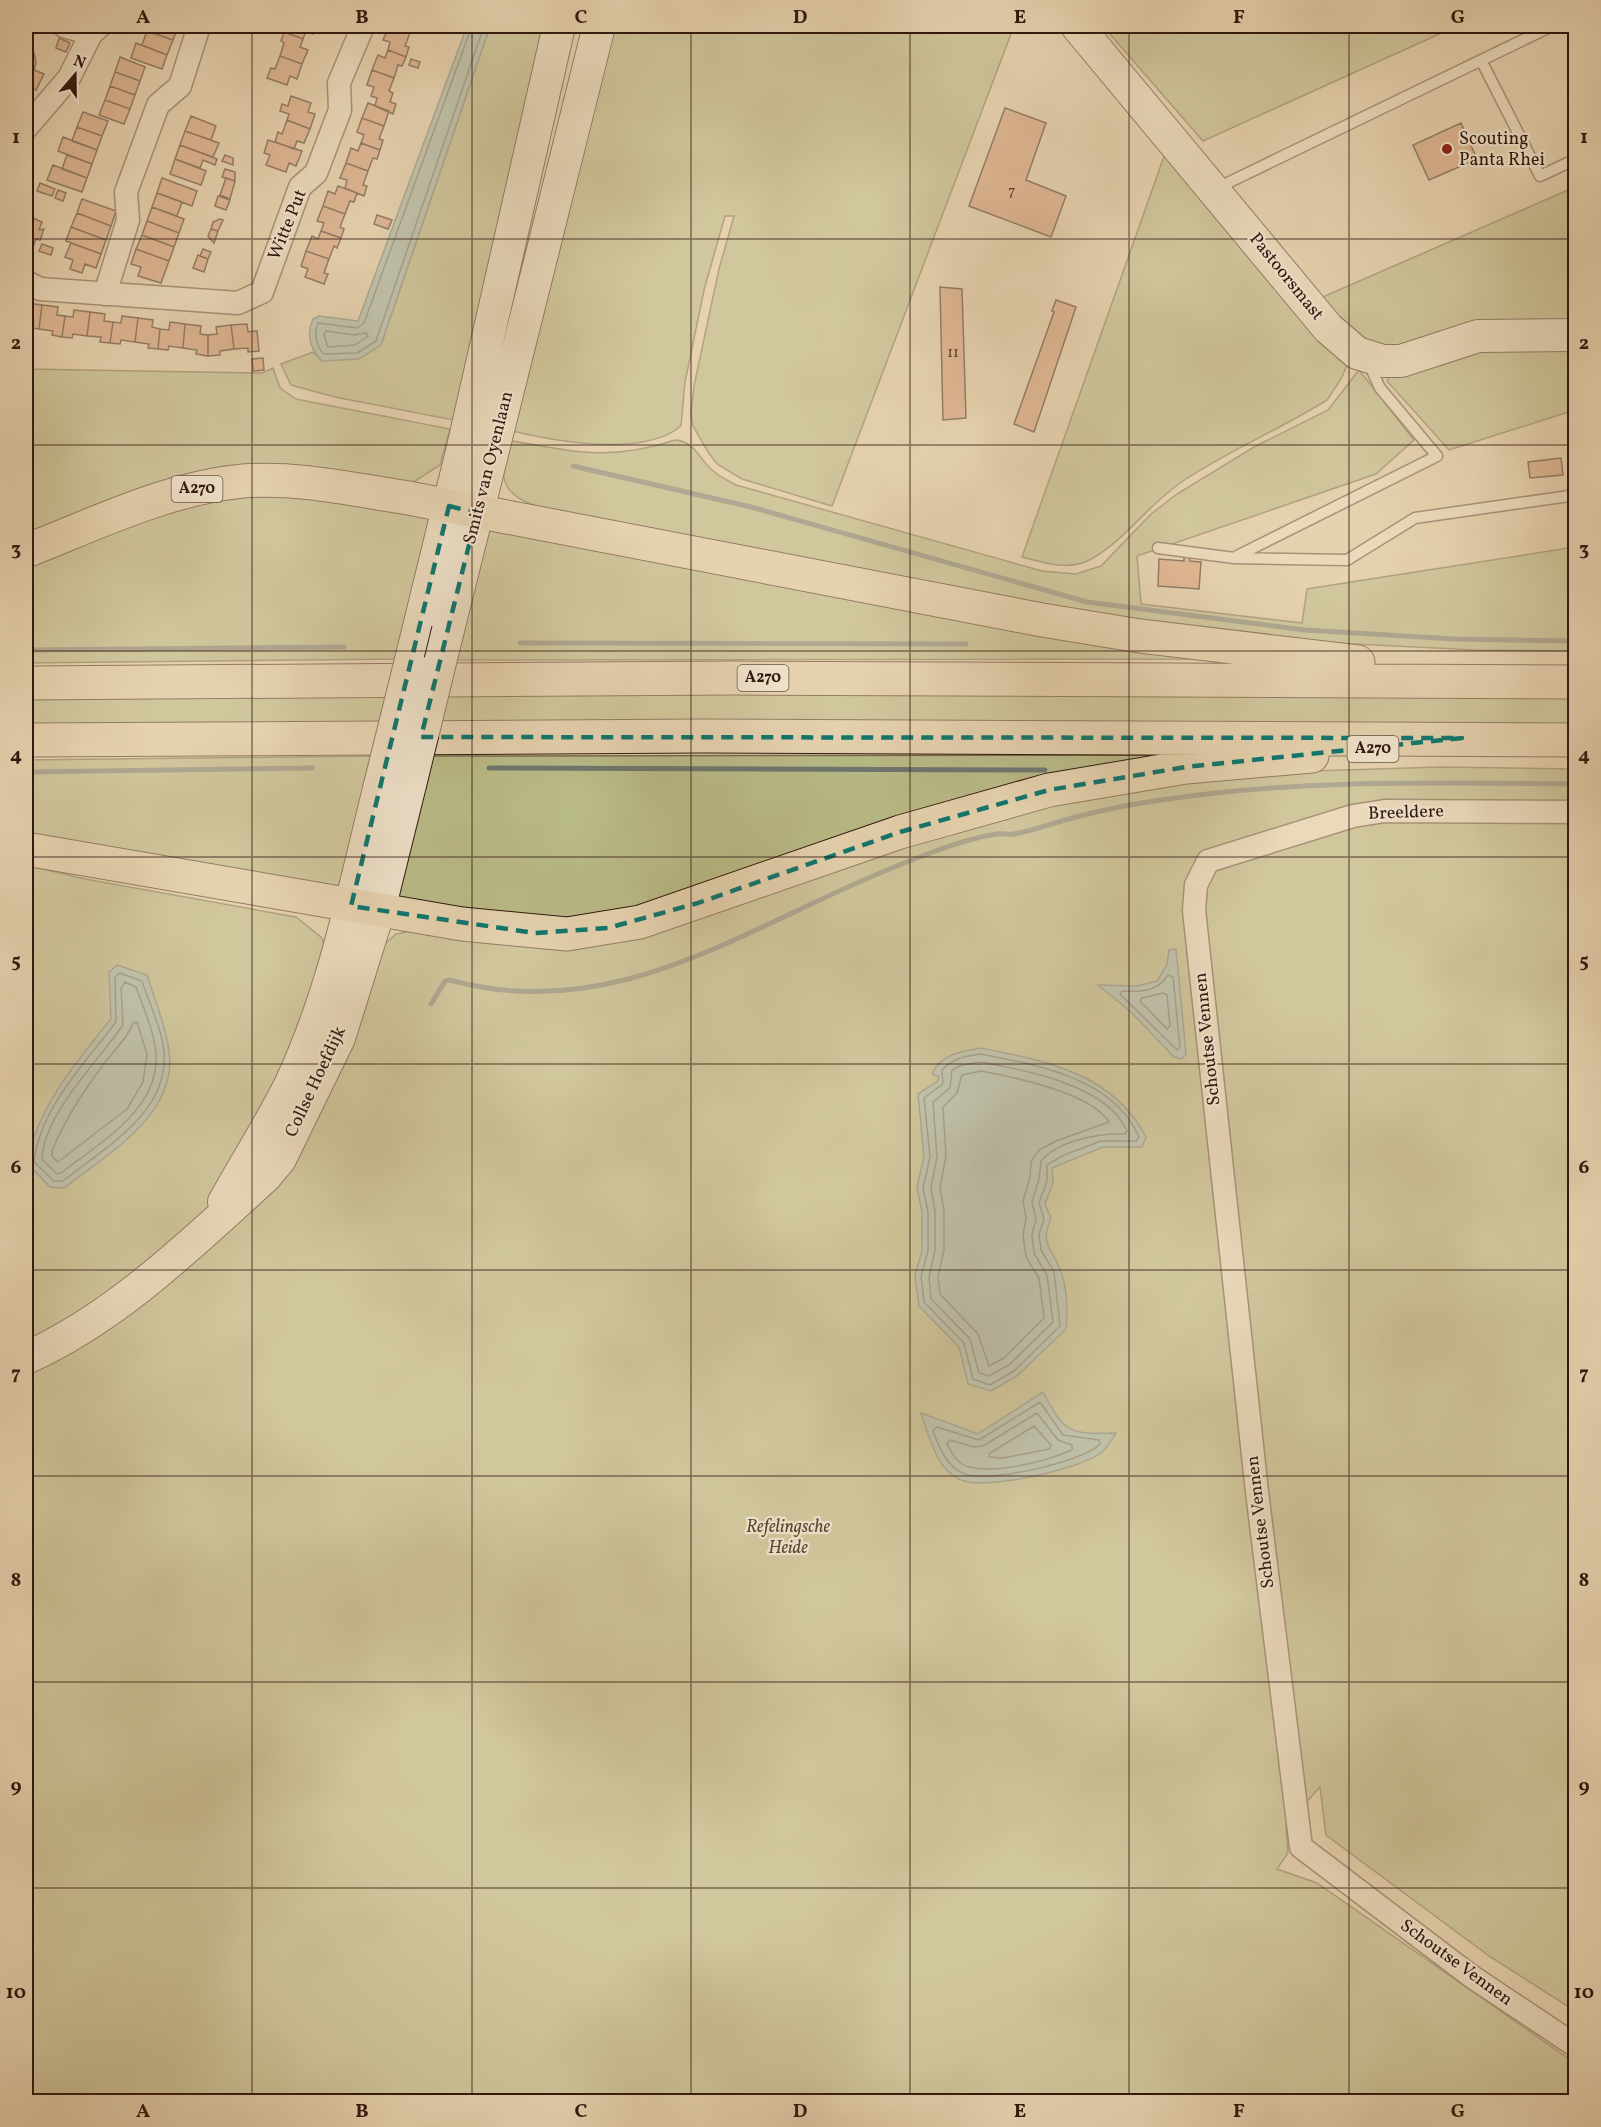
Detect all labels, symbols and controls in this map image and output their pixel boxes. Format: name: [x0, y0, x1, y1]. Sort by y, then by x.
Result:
text: A: [136, 4, 150, 32]
text: B: [355, 4, 369, 32]
text: C: [575, 4, 588, 32]
text: D: [793, 4, 807, 32]
text: E: [1014, 4, 1026, 32]
text: F: [1233, 4, 1245, 32]
text: G: [1451, 4, 1465, 32]
north arrow: [45, 45, 105, 105]
text: N: [70, 50, 89, 75]
text: 1: [12, 124, 20, 152]
text: 1: [1580, 124, 1588, 152]
place label: Scouting Panta Rhei: [1459, 127, 1545, 173]
marker: Scouting Panta Rhei: [1440, 142, 1454, 156]
house number: 7: [1008, 181, 1016, 202]
street label: Witte Put: [262, 186, 314, 264]
street label: Pastoorsmast: [1243, 228, 1329, 326]
text: 2: [11, 330, 21, 358]
text: 2: [1579, 330, 1589, 358]
house number: 11: [947, 343, 959, 364]
street label: Smits van Oyenlaan: [458, 388, 520, 547]
road number: A270: [172, 476, 222, 502]
text: 3: [11, 536, 21, 564]
text: 3: [1579, 536, 1589, 564]
road number: A270: [738, 665, 789, 691]
road number: A270: [1348, 736, 1398, 762]
text: 4: [10, 742, 22, 770]
text: 4: [1578, 742, 1590, 770]
street label: Breeldere: [1368, 799, 1444, 827]
text: 5: [11, 948, 21, 976]
text: 5: [1579, 948, 1589, 976]
street label: Schoutse Vennen: [1189, 971, 1227, 1107]
street label: Collse Hoefdijk: [279, 1022, 353, 1142]
text: 6: [11, 1154, 22, 1182]
text: 6: [1579, 1154, 1590, 1182]
text: 7: [11, 1360, 21, 1388]
text: 7: [1579, 1360, 1589, 1388]
street label: Schoutse Vennen: [1240, 1454, 1282, 1590]
park label: Refelingsche Heide: [746, 1515, 831, 1561]
text: 8: [11, 1567, 21, 1595]
text: 8: [1579, 1567, 1589, 1595]
text: 9: [10, 1773, 22, 1801]
text: 9: [1578, 1773, 1590, 1801]
street label: Schoutse Vennen: [1395, 1914, 1518, 2013]
text: 10: [6, 1979, 26, 2007]
text: 10: [1574, 1979, 1594, 2007]
text: A: [136, 2098, 150, 2126]
text: B: [355, 2098, 369, 2126]
text: C: [575, 2098, 588, 2126]
text: D: [793, 2098, 807, 2126]
text: E: [1014, 2098, 1026, 2126]
text: F: [1233, 2098, 1245, 2126]
text: G: [1451, 2098, 1465, 2126]

